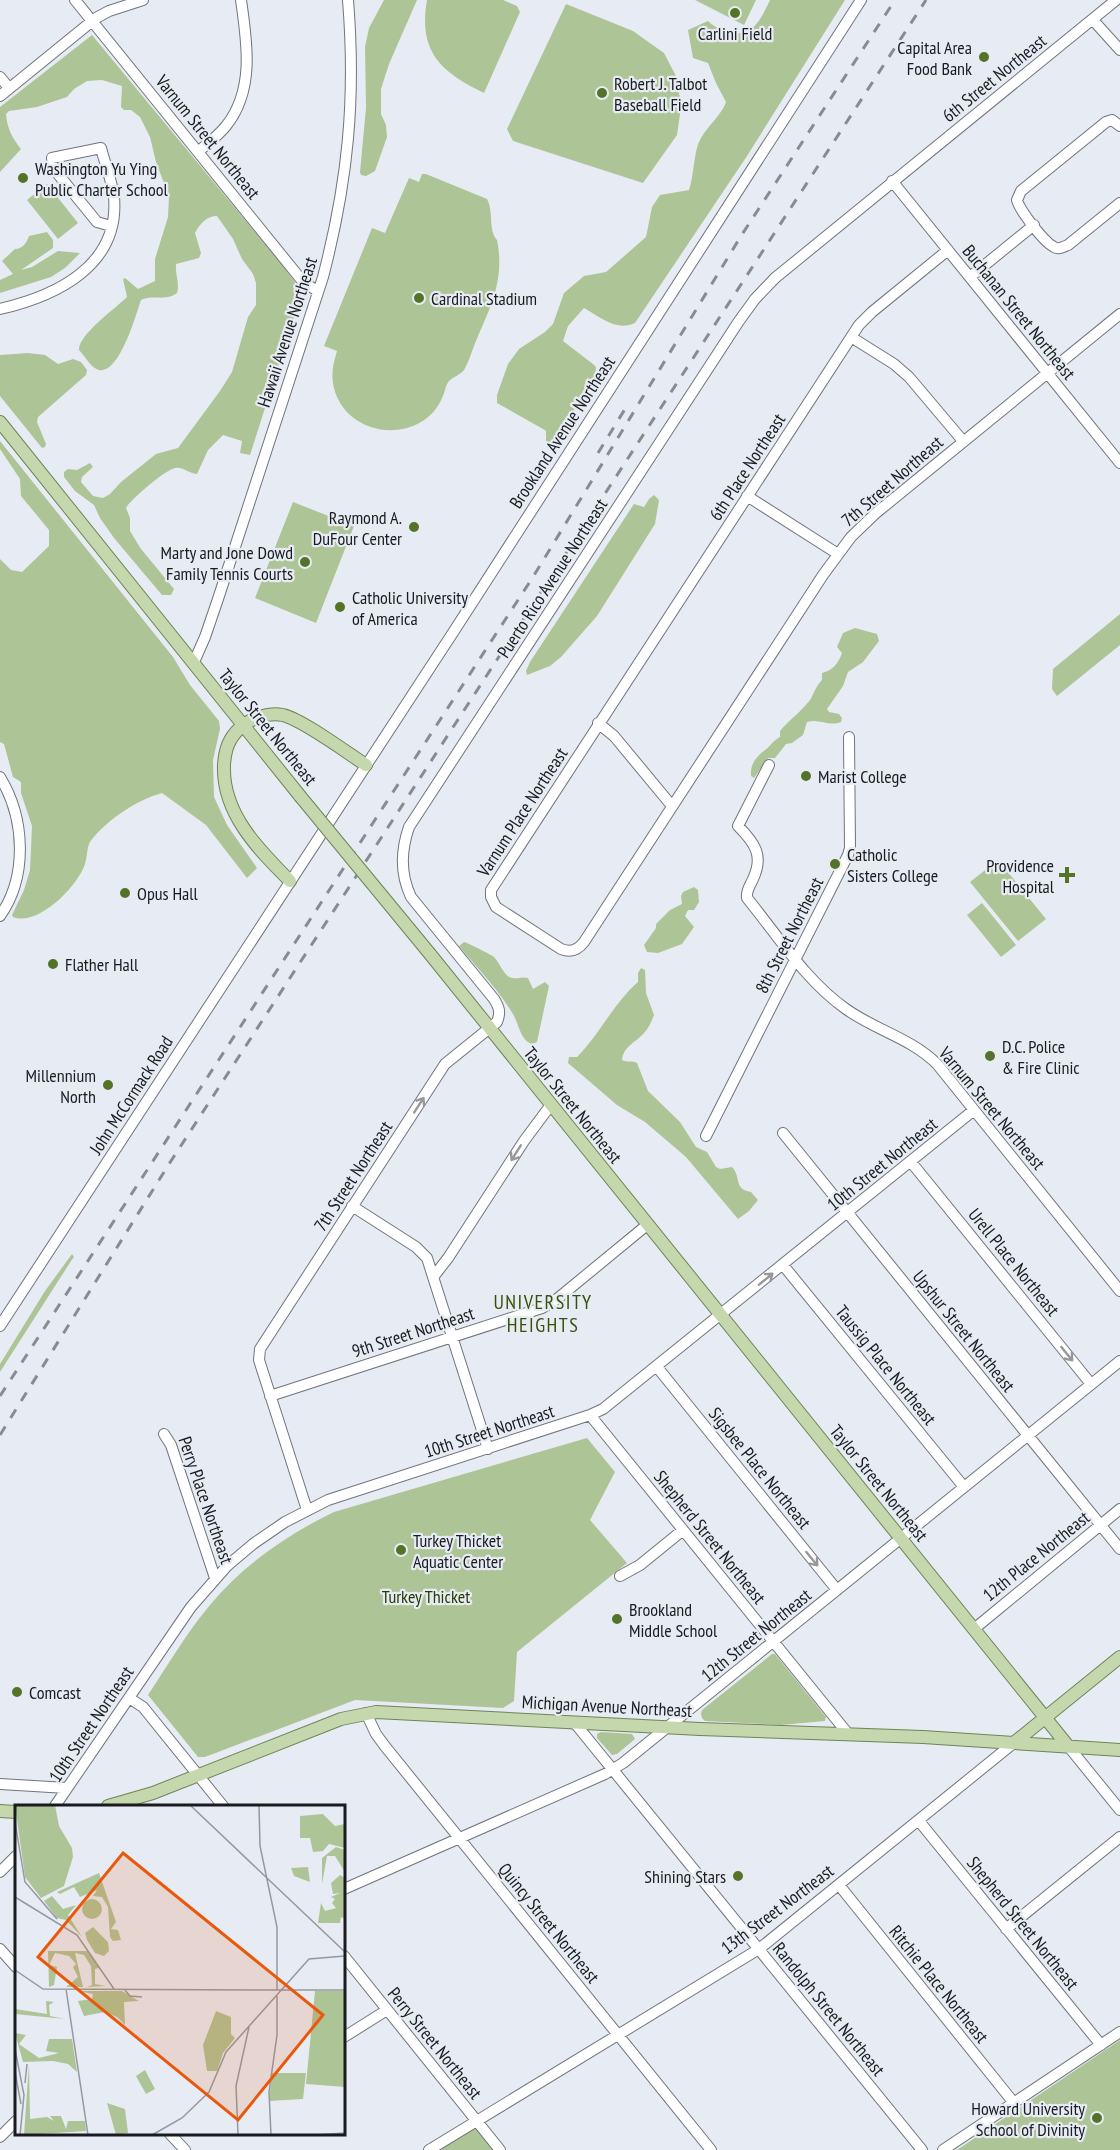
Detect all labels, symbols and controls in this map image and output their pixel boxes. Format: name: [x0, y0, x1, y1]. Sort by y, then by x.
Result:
marker: Carlini Field: [728, 6, 742, 20]
place label: Carlini Field: [698, 22, 772, 45]
street label: 6th Street Northeast: [937, 29, 1051, 127]
place label: Capital Area Food Bank: [897, 36, 972, 80]
marker: Capital Area Food Bank: [977, 50, 991, 64]
street label: Varnum Street Northeast: [150, 69, 265, 204]
place label: Robert J. Talbot Baseball Field: [614, 72, 707, 116]
marker: Robert J. Talbot Baseball Field: [595, 86, 609, 100]
place label: Washington Yu Ying Public Charter School: [35, 157, 169, 201]
marker: Washington Yu Ying Public Charter School: [16, 171, 30, 185]
street label: Buchanan Street Northeast: [957, 240, 1081, 384]
street label: Hawaii Avenue Northeast: [252, 254, 322, 410]
place label: Cardinal Stadium: [431, 287, 537, 310]
marker: Cardinal Stadium: [412, 291, 426, 305]
street label: Brookland Avenue Northeast: [504, 351, 620, 513]
street label: 6th Place Northeast: [704, 409, 790, 525]
street label: 7th Street Northeast: [836, 431, 948, 531]
street label: Puerto Rico Avenue Northeast: [492, 494, 612, 662]
place label: Raymond A. DuFour Center: [313, 506, 402, 550]
marker: Raymond A. DuFour Center: [407, 520, 421, 534]
place label: Marty and Jone Dowd Family Tennis Courts: [161, 541, 293, 585]
marker: Marty and Jone Dowd Family Tennis Courts: [298, 555, 312, 569]
place label: Catholic University of America: [352, 586, 468, 630]
marker: Catholic University of America: [333, 600, 347, 614]
street label: Taylor Street Northeast: [214, 664, 322, 790]
street label: Varnum Place Northeast: [471, 743, 572, 882]
place label: Marist College: [818, 765, 907, 788]
marker: Marist College: [799, 769, 813, 783]
place label: Catholic Sisters College: [847, 843, 938, 887]
place label: Providence Hospital: [986, 854, 1055, 898]
marker: Catholic Sisters College: [828, 857, 842, 871]
marker: Providence Hospital: [1058, 866, 1076, 884]
street label: 8th Street Northeast: [750, 873, 828, 997]
place label: Opus Hall: [137, 882, 198, 905]
marker: Opus Hall: [118, 886, 132, 900]
place label: Flather Hall: [65, 953, 139, 976]
marker: Flather Hall: [46, 957, 60, 971]
street label: John McCormack Road: [84, 1032, 178, 1159]
place label: D.C. Police & Fire Clinic: [1002, 1035, 1080, 1079]
street label: Varnum Street Northeast: [933, 1041, 1050, 1174]
street label: Taylor Street Northeast: [519, 1042, 627, 1168]
marker: D.C. Police & Fire Clinic: [983, 1049, 997, 1063]
place label: Millennium North: [26, 1064, 96, 1108]
marker: Millennium North: [101, 1078, 115, 1092]
one-way arrow: [412, 1096, 425, 1113]
street label: 10th Street Northeast: [822, 1112, 942, 1216]
street label: 7th Street Northeast: [309, 1116, 397, 1236]
one-way arrow: [510, 1144, 522, 1161]
street label: Urell Place Northeast: [963, 1203, 1065, 1321]
street label: Upshur Street Northeast: [908, 1265, 1020, 1397]
one-way arrow: [758, 1272, 774, 1285]
district label: UNIVERSITY HEIGHTS: [493, 1289, 593, 1338]
street label: Taussig Place Northeast: [831, 1300, 941, 1430]
street label: 9th Street Northeast: [349, 1301, 477, 1363]
one-way arrow: [1060, 1346, 1074, 1361]
street label: 10th Street Northeast: [421, 1399, 557, 1463]
street label: Sigsbee Place Northeast: [704, 1402, 816, 1534]
street label: Taylor Street Northeast: [825, 1420, 933, 1546]
street label: Perry Place Northeast: [173, 1433, 239, 1567]
street label: Shepherd Street Northeast: [649, 1466, 771, 1608]
street label: 12th Place Northeast: [978, 1506, 1094, 1606]
place label: Turkey Thicket Aquatic Center: [413, 1529, 503, 1573]
marker: Turkey Thicket Aquatic Center: [394, 1543, 408, 1557]
one-way arrow: [806, 1551, 819, 1567]
street label: 12th Street Northeast: [696, 1583, 816, 1687]
park label: Turkey Thicket: [382, 1585, 470, 1608]
place label: Brookland Middle School: [629, 1598, 718, 1642]
marker: Brookland Middle School: [610, 1612, 624, 1626]
street label: 10th Street Northeast: [44, 1661, 138, 1787]
place label: Comcast: [29, 1681, 81, 1704]
marker: Comcast: [10, 1685, 24, 1699]
street label: Michigan Avenue Northeast: [521, 1690, 693, 1722]
inset map: [15, 1805, 345, 2135]
street label: Shepherd Street Northeast: [962, 1852, 1084, 1994]
street label: Quincy Street Northeast: [493, 1858, 605, 1988]
street label: 13th Street Northeast: [716, 1859, 838, 1959]
place label: Shining Stars: [644, 1865, 726, 1888]
marker: Shining Stars: [731, 1869, 745, 1883]
street label: Ritchie Place Northeast: [884, 1920, 994, 2048]
street label: Randolph Street Northeast: [768, 1937, 890, 2081]
street label: Perry Street Northeast: [383, 1982, 487, 2104]
place label: Howard University School of Divinity: [971, 2097, 1085, 2141]
marker: Howard University School of Divinity: [1090, 2111, 1104, 2125]

